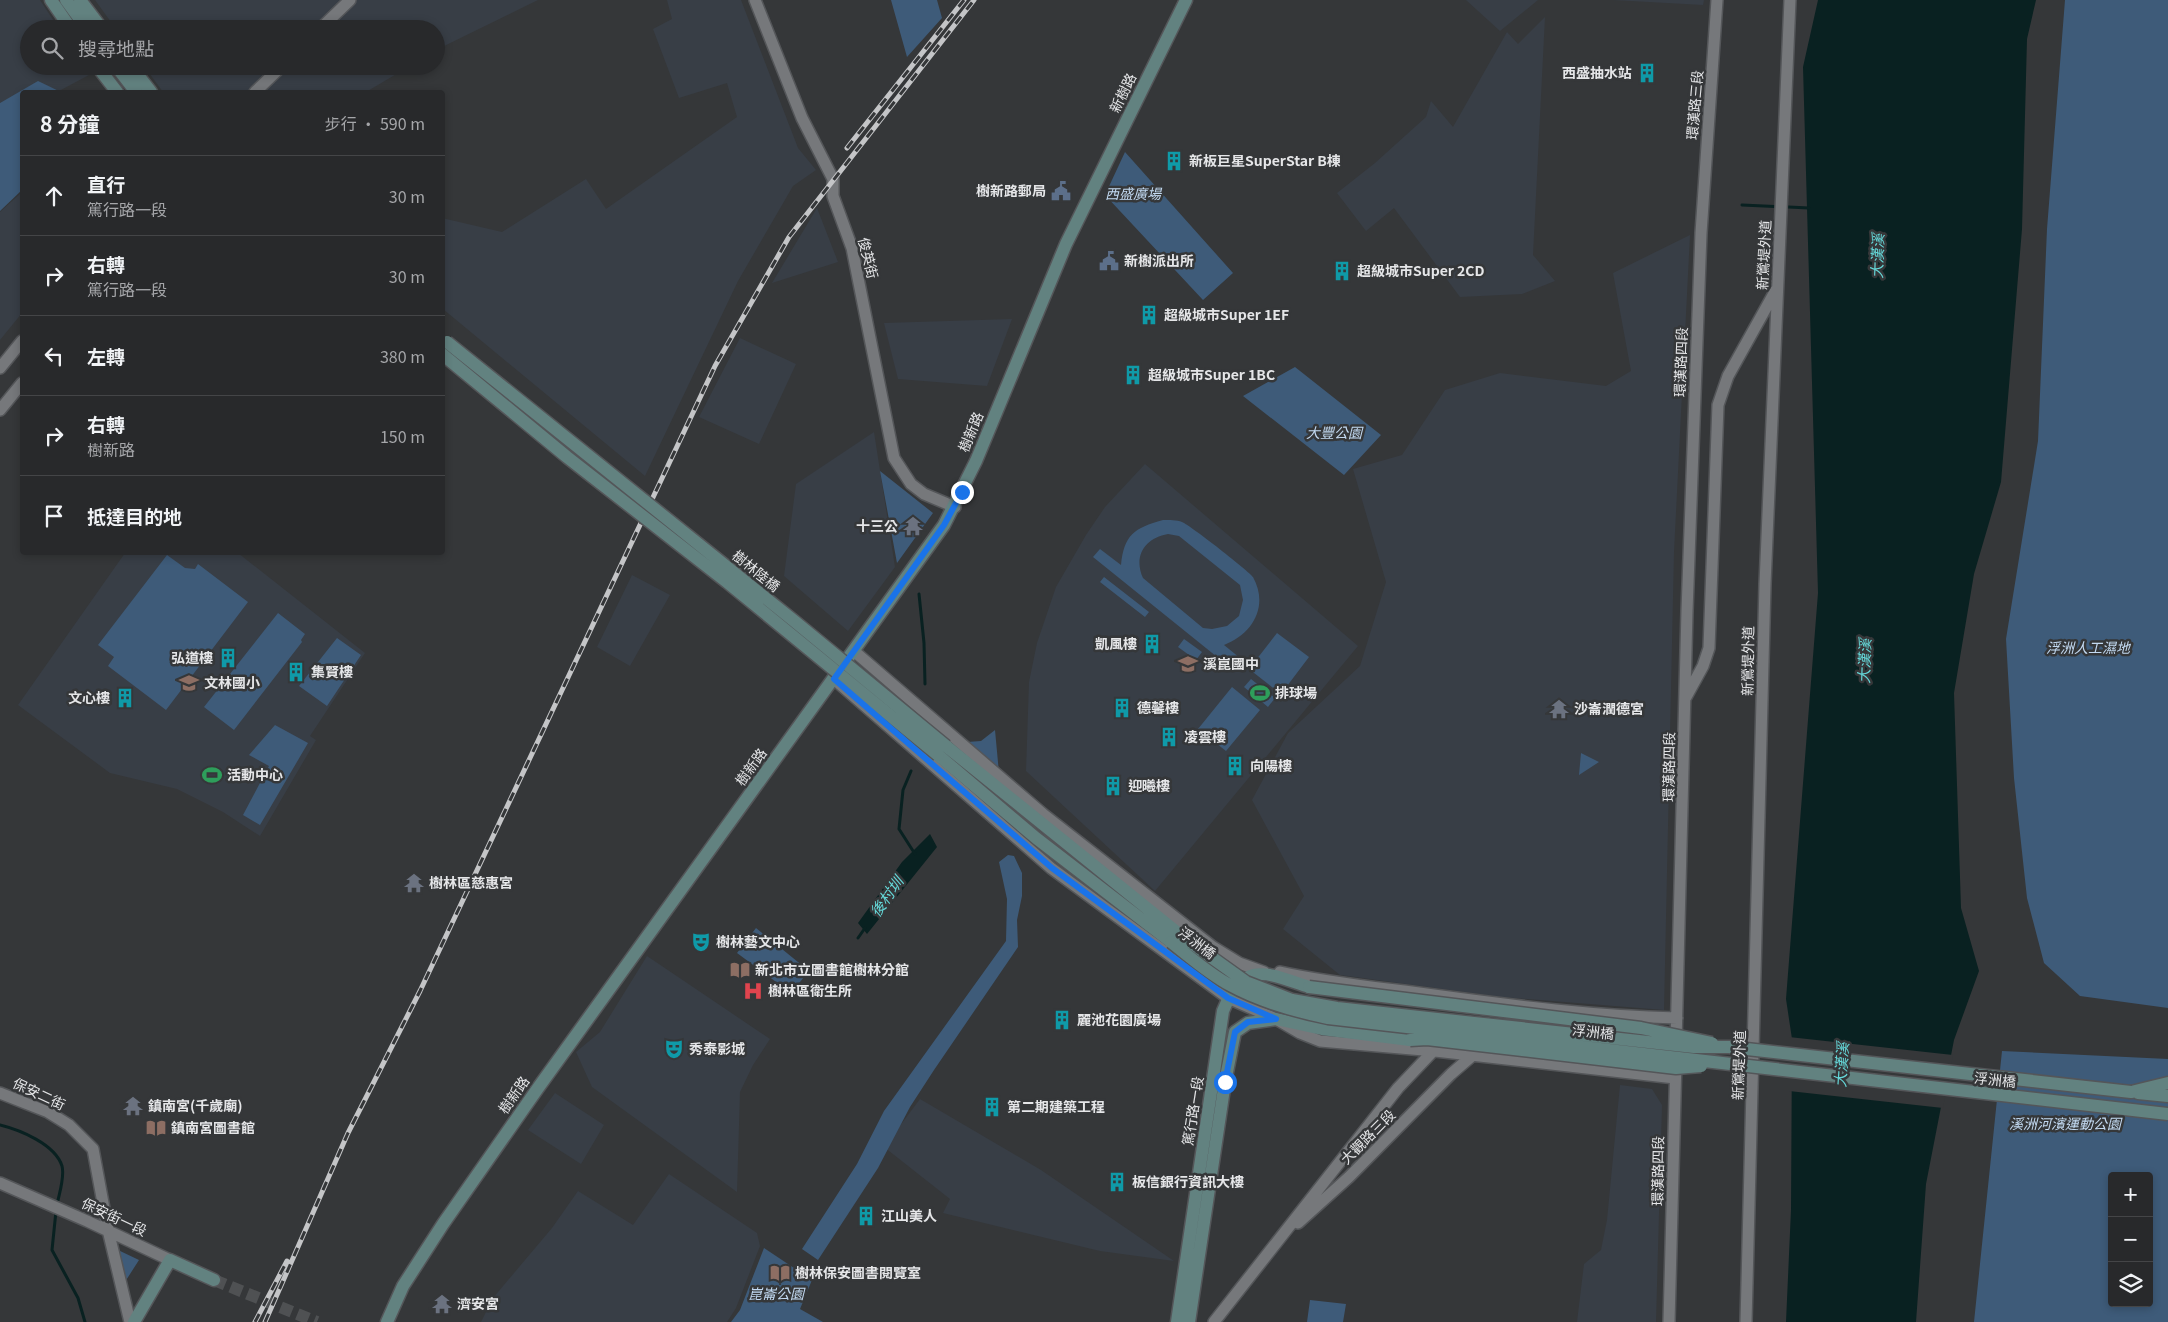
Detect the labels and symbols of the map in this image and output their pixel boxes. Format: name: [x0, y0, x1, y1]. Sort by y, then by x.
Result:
place label: 西盛抽水站: [1562, 62, 1632, 82]
building icon: 西盛抽水站: [1636, 62, 1658, 84]
street label: 新樹路: [1104, 69, 1140, 116]
street label: 環漢路三段: [1681, 69, 1707, 141]
building icon: 新板巨星SuperStar B棟: [1163, 150, 1185, 172]
place label: 新板巨星SuperStar B棟: [1189, 150, 1341, 170]
place label: 樹新路郵局: [976, 180, 1046, 200]
public building icon: 樹新路郵局: [1050, 180, 1072, 202]
park label: 西盛廣場: [1105, 183, 1163, 203]
street label: 新鶯堤外道: [1751, 219, 1775, 290]
water label: 大漢溪: [1865, 231, 1888, 279]
street label: 俊英街: [854, 235, 884, 281]
public building icon: 新樹派出所: [1098, 250, 1120, 272]
place label: 新樹派出所: [1124, 250, 1194, 270]
building icon: 超級城市Super 2CD: [1331, 260, 1353, 282]
place label: 超級城市Super 2CD: [1357, 260, 1485, 280]
building icon: 超級城市Super 1EF: [1138, 304, 1160, 326]
place label: 超級城市Super 1EF: [1164, 304, 1289, 324]
street label: 環漢路四段: [1669, 327, 1691, 397]
building icon: 超級城市Super 1BC: [1122, 364, 1144, 386]
place label: 超級城市Super 1BC: [1148, 364, 1275, 384]
street label: 樹新路: [953, 408, 987, 455]
park label: 大豐公園: [1306, 422, 1364, 442]
route end: [951, 481, 974, 504]
place label: 十三公: [856, 515, 898, 535]
temple icon: 十三公: [902, 515, 924, 537]
street label: 樹林陸橋: [729, 545, 785, 596]
street label: 新鶯堤外道: [1736, 626, 1758, 696]
place label: 凱風樓: [1095, 633, 1137, 653]
building icon: 凱風樓: [1141, 633, 1163, 655]
water label: 大漢溪: [1852, 636, 1875, 684]
park label: 浮洲人工濕地: [2046, 637, 2132, 657]
place label: 弘道樓: [171, 647, 213, 667]
building icon: 弘道樓: [217, 647, 239, 669]
school or university icon: 溪崑國中: [1177, 653, 1199, 675]
place label: 溪崑國中: [1203, 653, 1259, 673]
building icon: 集賢樓: [285, 661, 307, 683]
place label: 集賢樓: [311, 661, 353, 681]
school or university icon: 文林國小: [178, 672, 200, 694]
place label: 文林國小: [204, 672, 260, 692]
sports icon: 排球場: [1249, 682, 1271, 704]
place label: 排球場: [1275, 682, 1317, 702]
place label: 文心樓: [68, 687, 110, 707]
building icon: 文心樓: [114, 687, 136, 709]
building icon: 德馨樓: [1111, 697, 1133, 719]
place label: 德馨樓: [1137, 697, 1179, 717]
temple icon: 沙崙潤德宮: [1548, 698, 1570, 720]
place label: 沙崙潤德宮: [1574, 698, 1644, 718]
building icon: 凌雲樓: [1158, 726, 1180, 748]
place label: 凌雲樓: [1184, 726, 1226, 746]
street label: 環漢路四段: [1657, 732, 1679, 802]
street label: 樹新路: [730, 744, 771, 789]
building icon: 向陽樓: [1224, 755, 1246, 777]
place label: 向陽樓: [1250, 755, 1292, 775]
sports icon: 活動中心: [201, 764, 223, 786]
place label: 活動中心: [227, 764, 283, 784]
building icon: 迎曦樓: [1102, 775, 1124, 797]
place label: 迎曦樓: [1128, 775, 1170, 795]
water label: 後村圳: [864, 870, 908, 921]
temple icon: 樹林區慈惠宮: [403, 872, 425, 894]
place label: 樹林區慈惠宮: [429, 872, 513, 892]
street label: 浮洲橋: [1175, 922, 1220, 963]
theatre icon: 樹林藝文中心: [690, 931, 712, 953]
place label: 樹林藝文中心: [716, 931, 800, 951]
library icon: 新北市立圖書館樹林分館: [729, 959, 751, 981]
place label: 新北市立圖書館樹林分館: [755, 959, 909, 979]
hospital icon: 樹林區衛生所: [742, 980, 764, 1002]
place label: 樹林區衛生所: [768, 980, 852, 1000]
building icon: 麗池花園廣場: [1051, 1009, 1073, 1031]
place label: 麗池花園廣場: [1077, 1009, 1161, 1029]
street label: 浮洲橋: [1571, 1019, 1615, 1043]
street label: 新鶯堤外道: [1727, 1030, 1749, 1100]
theatre icon: 秀泰影城: [663, 1038, 685, 1060]
place label: 秀泰影城: [689, 1038, 745, 1058]
water label: 大漢溪: [1828, 1040, 1853, 1088]
street label: 浮洲橋: [1973, 1067, 2017, 1091]
street label: 樹新路: [493, 1071, 533, 1117]
route start: [1214, 1071, 1237, 1094]
street label: 保安二街: [10, 1072, 69, 1114]
street label: 篤行路一段: [1177, 1075, 1207, 1147]
temple icon: 鎮南宮(千歲廟): [122, 1095, 144, 1117]
place label: 鎮南宮(千歲廟): [148, 1095, 243, 1115]
building icon: 第二期建築工程: [981, 1096, 1003, 1118]
place label: 第二期建築工程: [1007, 1096, 1105, 1116]
street label: 大觀路三段: [1335, 1104, 1399, 1168]
park label: 溪洲河濱運動公園: [2009, 1113, 2123, 1133]
library icon: 鎮南宮圖書館: [145, 1117, 167, 1139]
place label: 鎮南宮圖書館: [171, 1117, 255, 1137]
street label: 環漢路四段: [1646, 1136, 1668, 1206]
building icon: 板信銀行資訊大樓: [1106, 1171, 1128, 1193]
place label: 板信銀行資訊大樓: [1132, 1171, 1244, 1191]
street label: 保安街一段: [78, 1192, 150, 1240]
building icon: 江山美人: [855, 1205, 877, 1227]
place label: 江山美人: [881, 1205, 937, 1225]
library icon: 樹林保安圖書閱覽室: [769, 1262, 791, 1284]
place label: 樹林保安圖書閱覽室: [795, 1262, 921, 1282]
park label: 崑崙公園: [748, 1283, 806, 1303]
temple icon: 濟安宮: [431, 1293, 453, 1315]
place label: 濟安宮: [457, 1293, 499, 1313]

